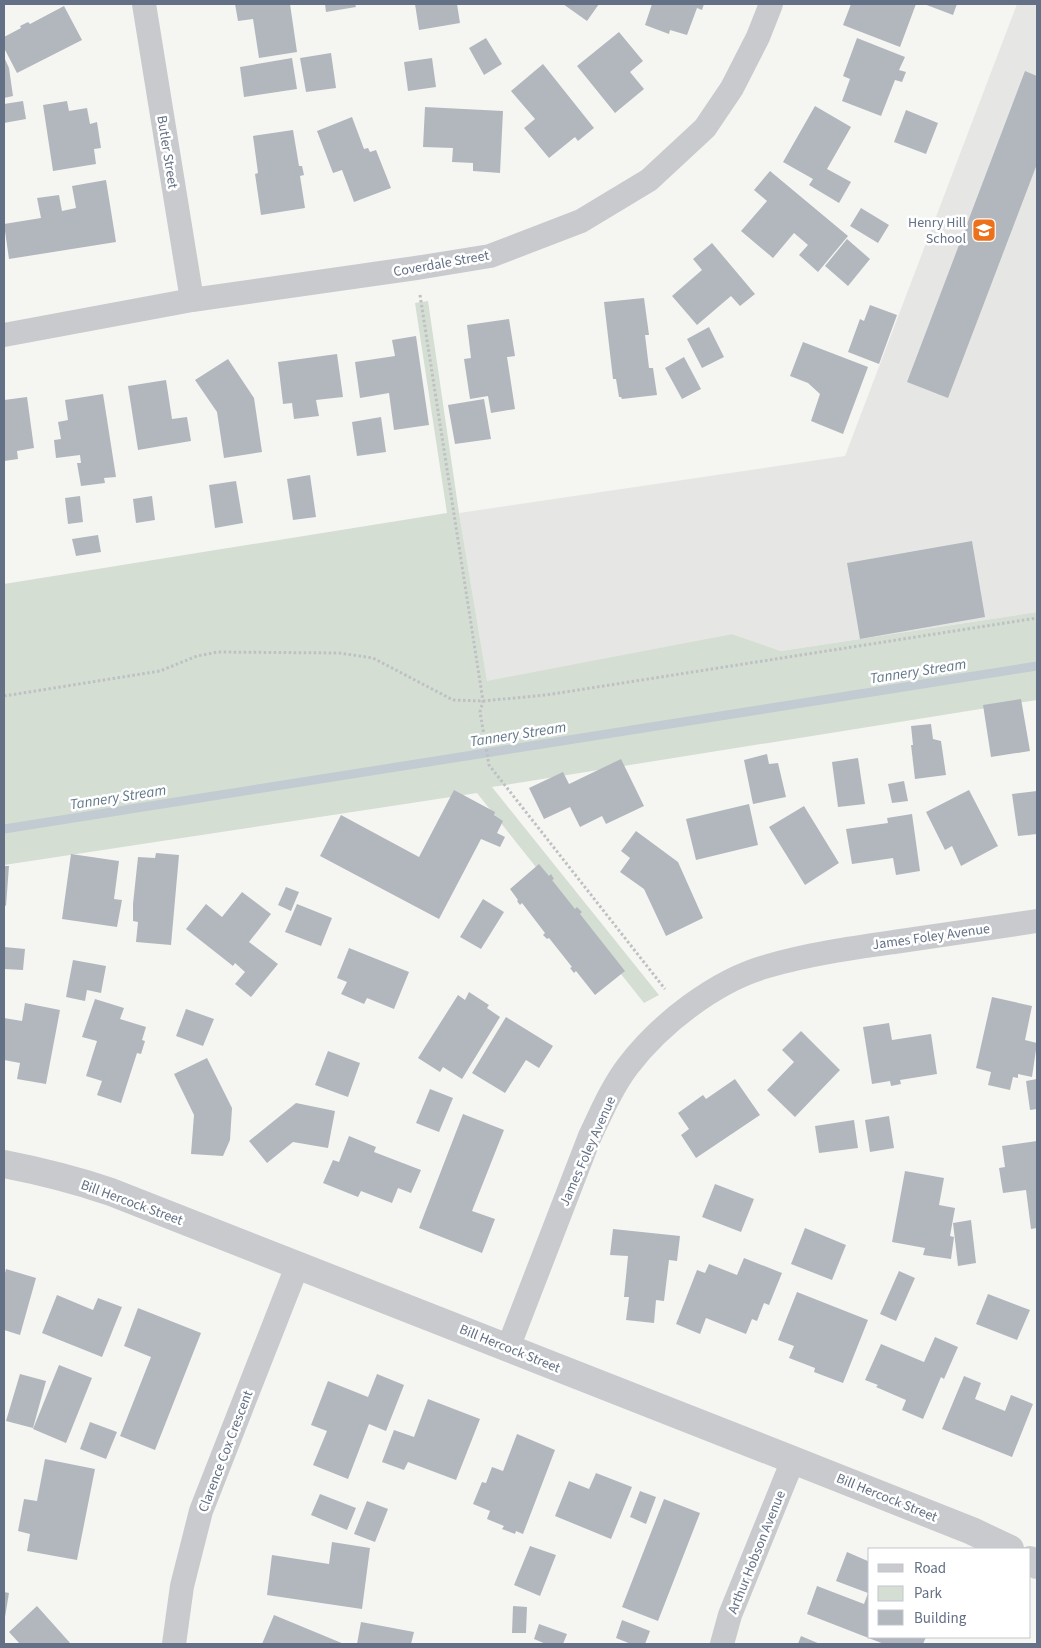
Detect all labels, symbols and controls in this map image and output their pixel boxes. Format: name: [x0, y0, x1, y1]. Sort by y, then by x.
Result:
street label: Butler Street: [151, 114, 183, 190]
place label: Henry Hill School: [908, 213, 966, 249]
school or university icon: Henry Hill School: [971, 217, 997, 243]
street label: Coverdale Street: [392, 246, 491, 282]
water label: Tannery Stream: [868, 654, 968, 689]
water label: Tannery Stream: [468, 717, 568, 752]
water label: Tannery Stream: [68, 780, 168, 815]
street label: James Foley Avenue: [871, 919, 991, 955]
street label: James Foley Avenue: [555, 1093, 621, 1210]
street label: Bill Hercock Street: [78, 1175, 186, 1231]
street label: Bill Hercock Street: [456, 1320, 563, 1378]
street label: Clarence Cox Crescent: [193, 1387, 258, 1515]
street label: Bill Hercock Street: [833, 1469, 940, 1527]
street label: Arthur Hobson Avenue: [723, 1488, 791, 1617]
legend: [868, 1548, 1031, 1638]
text: Road: [914, 1558, 946, 1579]
text: Park: [914, 1583, 943, 1604]
text: Building: [914, 1608, 967, 1629]

